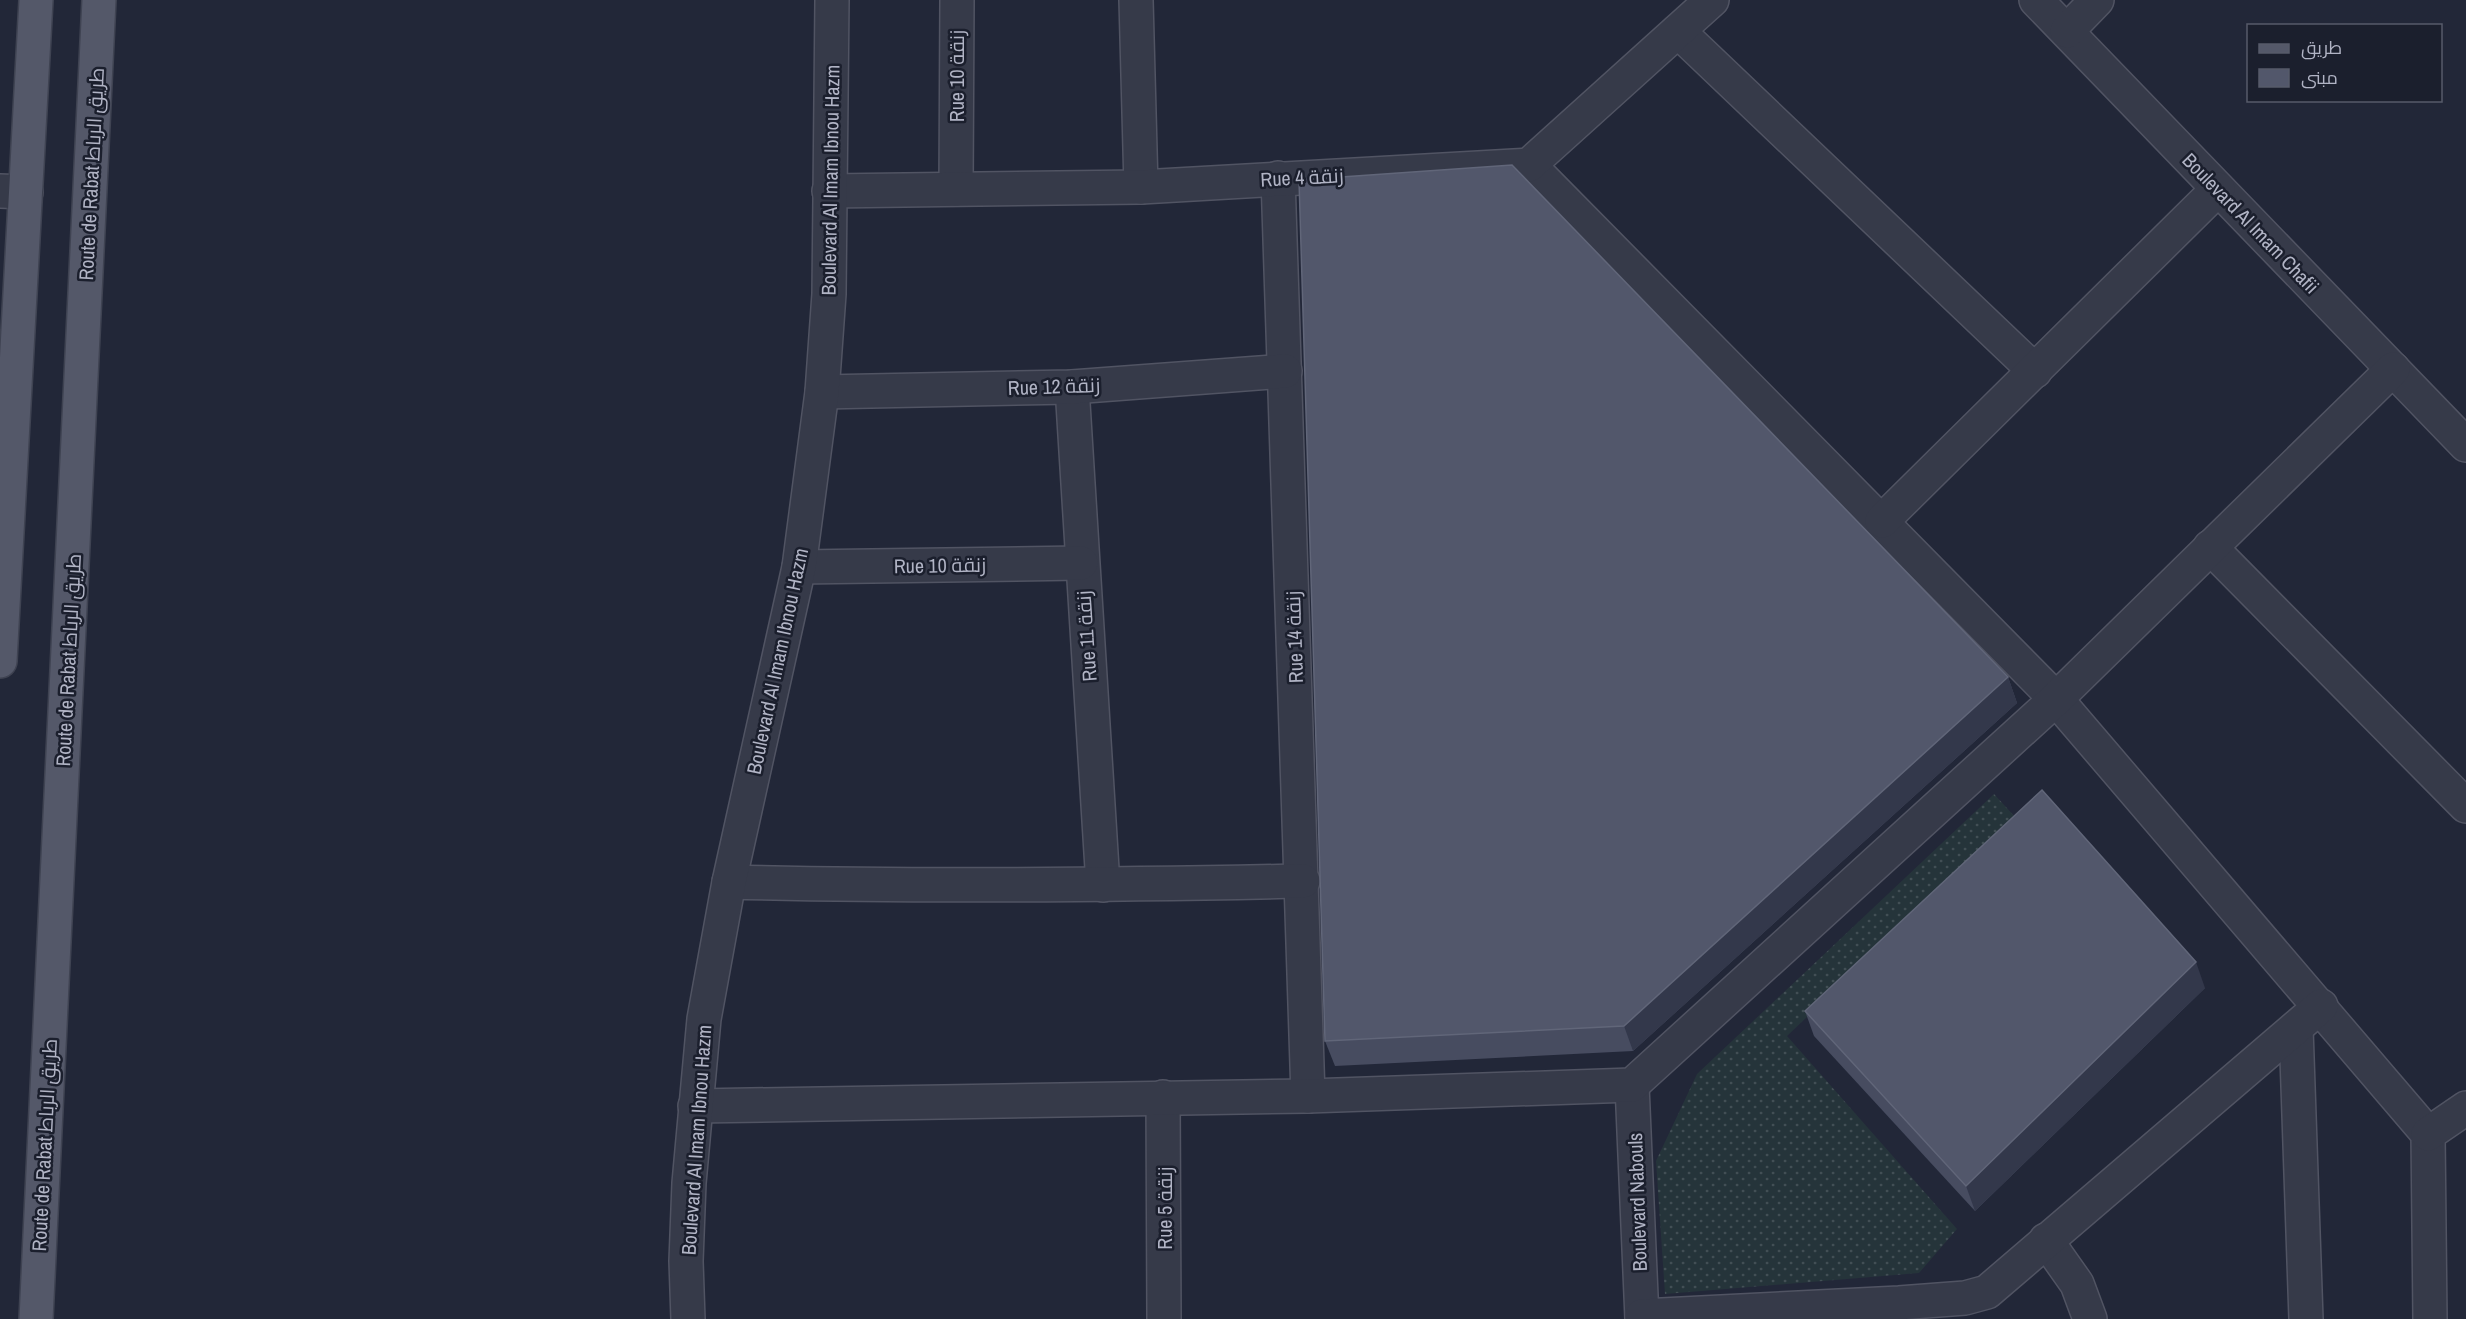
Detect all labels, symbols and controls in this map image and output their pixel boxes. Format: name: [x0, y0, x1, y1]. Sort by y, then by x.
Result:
legend: [2247, 24, 2442, 102]
street label: Rue 10 زنقة: [943, 30, 970, 122]
text: طريق: [2301, 35, 2342, 60]
street label: Boulevard Al Imam Ibnou Hazm: [814, 64, 846, 296]
text: مبنى: [2301, 65, 2338, 90]
street label: Route de Rabat طريق الرباط: [72, 67, 110, 281]
street label: Boulevard Al Imam Chafii: [2177, 147, 2325, 299]
street label: Rue 4 زنقة: [1260, 161, 1344, 193]
street label: Rue 12 زنقة: [1007, 371, 1101, 401]
street label: Boulevard Al Imam Ibnou Hazm: [740, 545, 814, 777]
street label: Rue 10 زنقة: [894, 551, 986, 579]
street label: Route de Rabat طريق الرباط: [49, 553, 87, 767]
street label: Rue 11 زنقة: [1069, 590, 1103, 682]
street label: Rue 14 زنقة: [1279, 590, 1309, 684]
street label: Boulevard Al Imam Ibnou Hazm: [674, 1024, 718, 1256]
street label: Route de Rabat طريق الرباط: [25, 1038, 63, 1252]
street label: Boulevard Nabouls: [1621, 1132, 1653, 1272]
street label: Rue 5 زنقة: [1151, 1166, 1178, 1250]

